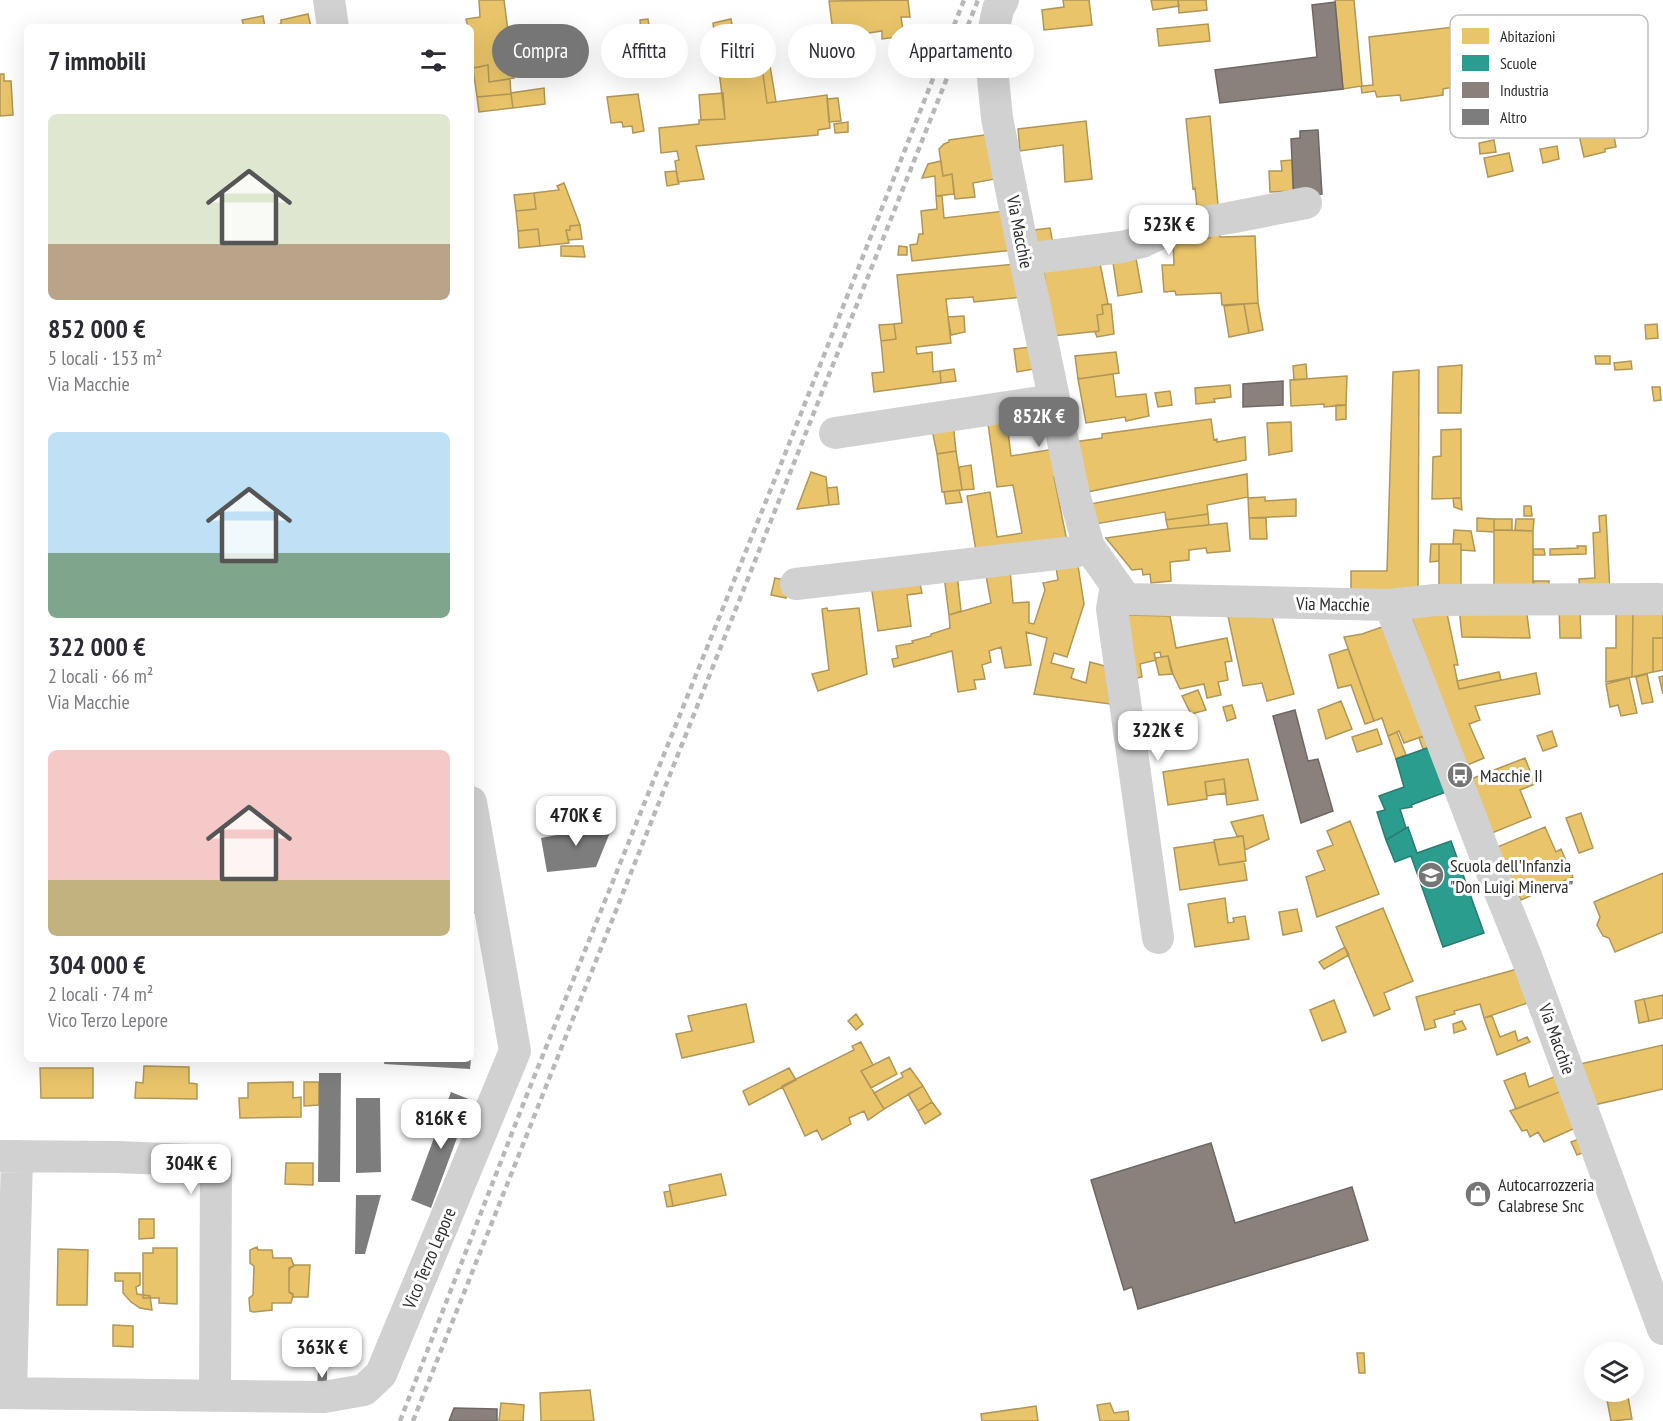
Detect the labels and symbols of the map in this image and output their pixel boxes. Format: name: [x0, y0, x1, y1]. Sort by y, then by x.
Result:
legend: [1450, 15, 1648, 138]
text: Abitazioni: [1500, 26, 1555, 46]
text: Scuole: [1500, 53, 1537, 73]
text: Industria: [1500, 80, 1549, 100]
text: Altro: [1500, 107, 1527, 127]
street label: Via Macchie: [1001, 193, 1038, 270]
pin: 523K €: [1120, 205, 1218, 256]
pin: 852K €: [990, 397, 1088, 448]
street label: Via Macchie: [1295, 592, 1370, 616]
pin: 322K €: [1109, 711, 1207, 762]
bus stop icon: Macchie II: [1445, 760, 1475, 790]
place label: Macchie II: [1480, 764, 1543, 787]
pin: 470K €: [527, 796, 625, 847]
place label: Scuola dell'Infanzia "Don Luigi Minerva": [1450, 854, 1573, 898]
school or university icon: Scuola dell'Infanzia "Don Luigi Minerva": [1416, 860, 1446, 890]
street label: Via Macchie: [1533, 999, 1580, 1078]
pin: 816K €: [392, 1099, 490, 1150]
pin: 304K €: [142, 1144, 240, 1195]
place label: Autocarrozzeria Calabrese Snc: [1498, 1173, 1594, 1217]
shop icon: Autocarrozzeria Calabrese Snc: [1463, 1179, 1493, 1209]
street label: Vico Terzo Lepore: [397, 1204, 461, 1313]
pin: 363K €: [273, 1328, 371, 1379]

